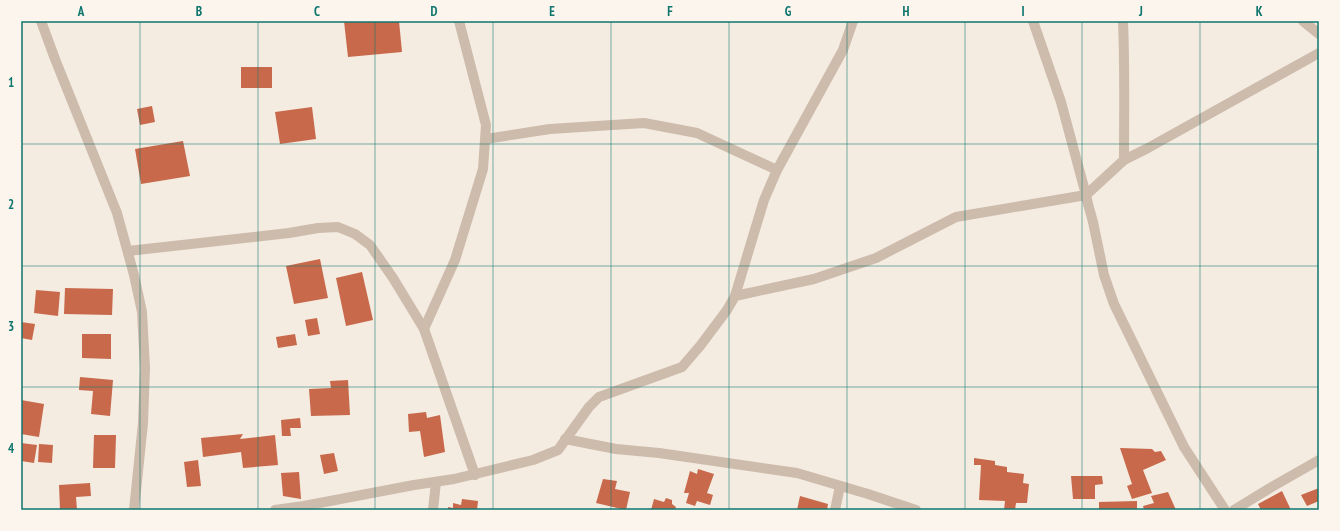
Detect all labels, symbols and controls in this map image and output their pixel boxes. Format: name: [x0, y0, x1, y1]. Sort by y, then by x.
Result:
text: A: [77, 3, 85, 20]
text: B: [196, 3, 202, 20]
text: C: [314, 3, 320, 20]
text: D: [431, 3, 438, 20]
text: E: [549, 3, 555, 20]
text: F: [667, 3, 673, 20]
text: G: [785, 3, 792, 20]
text: H: [903, 3, 910, 20]
text: I: [1021, 3, 1025, 20]
text: J: [1138, 3, 1143, 20]
text: K: [1256, 3, 1263, 20]
text: 1: [8, 74, 14, 91]
text: 2: [8, 196, 14, 213]
text: 3: [8, 318, 14, 335]
text: 4: [8, 440, 15, 457]

